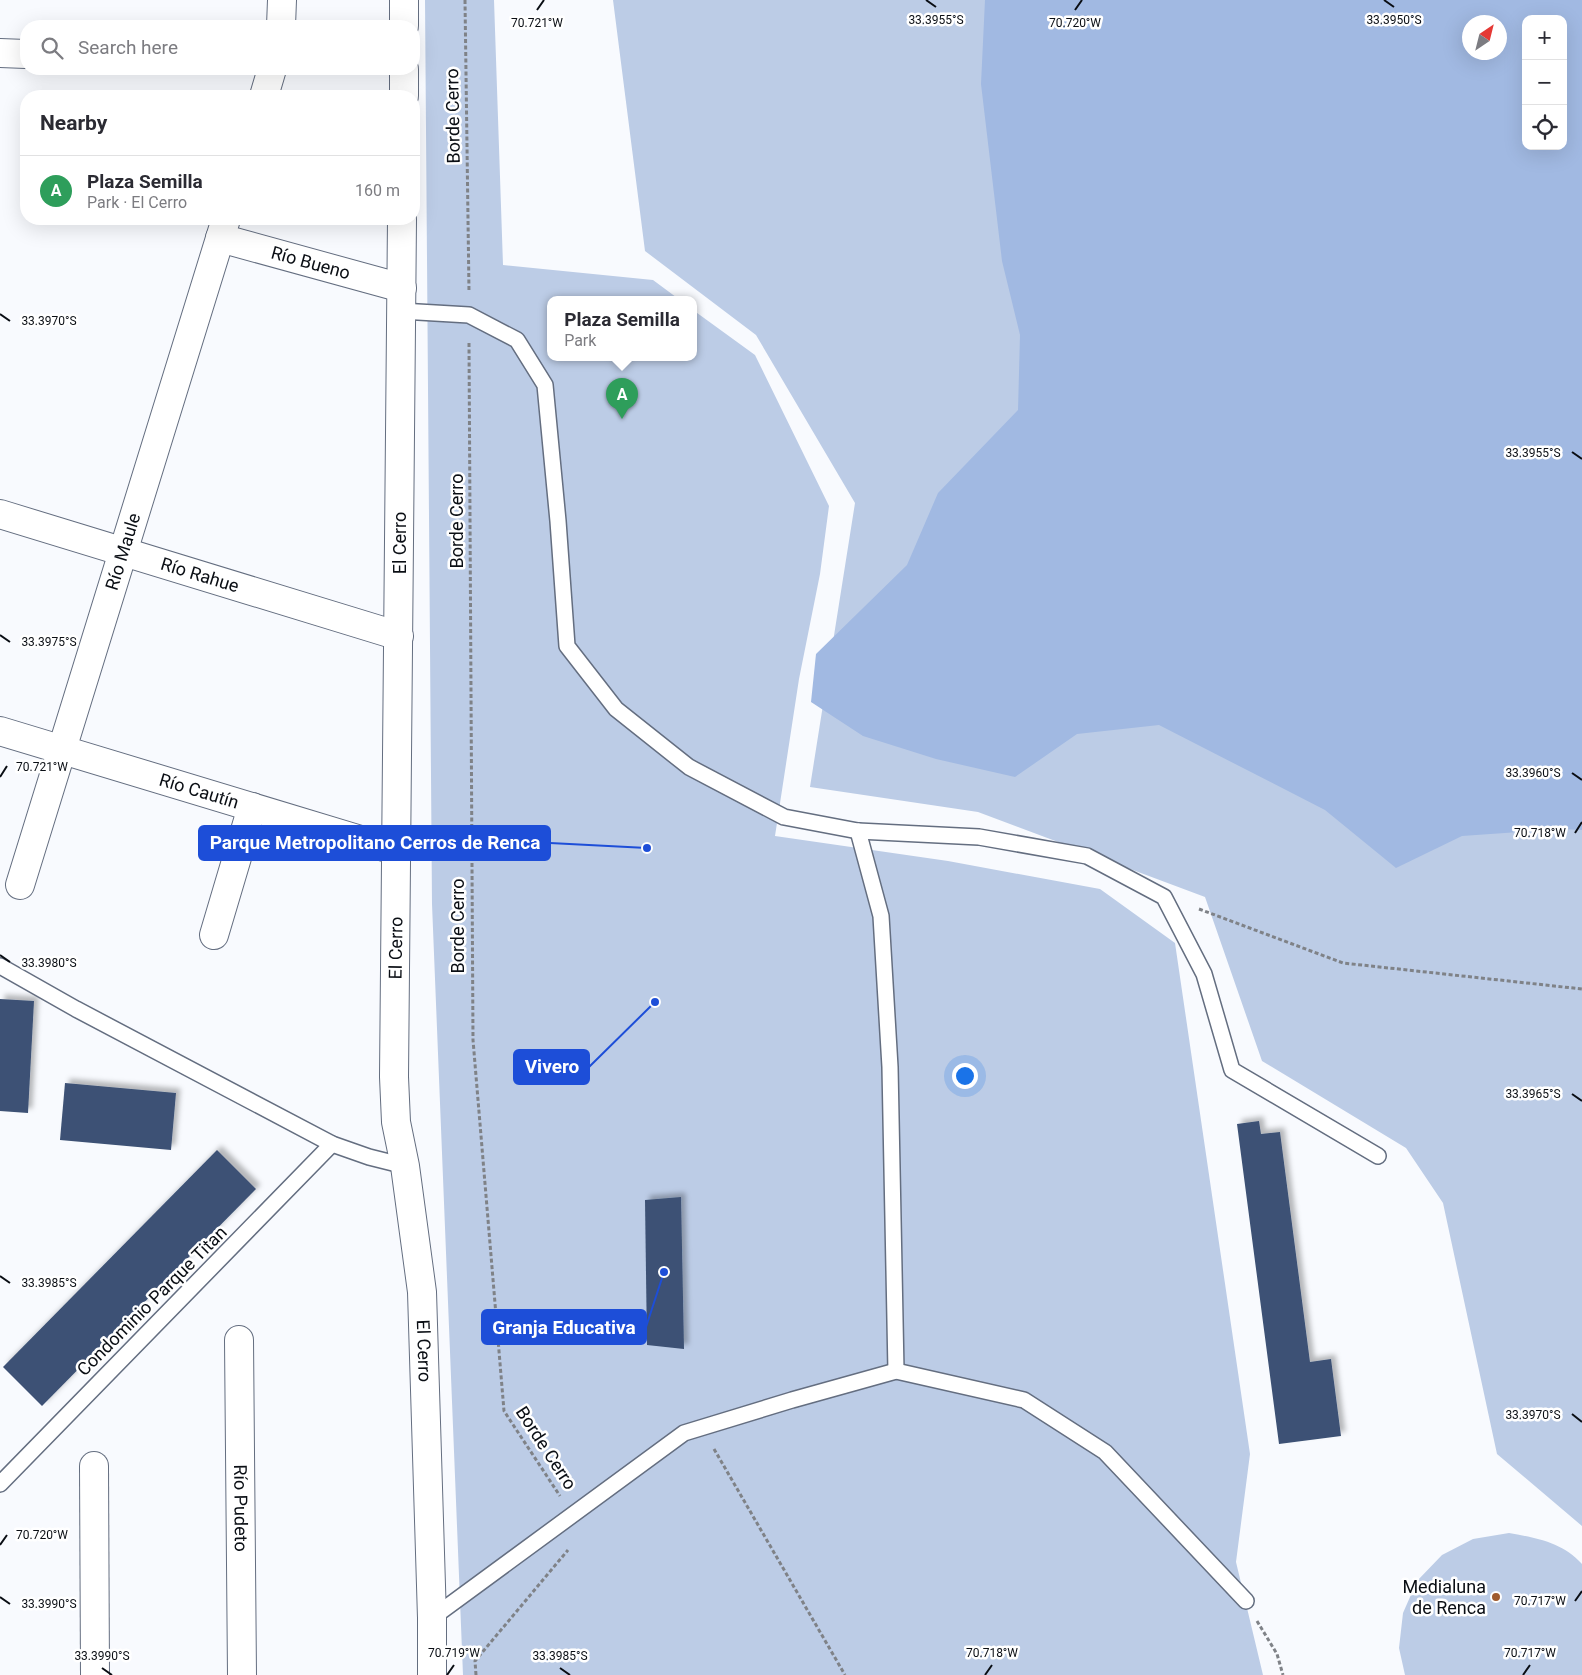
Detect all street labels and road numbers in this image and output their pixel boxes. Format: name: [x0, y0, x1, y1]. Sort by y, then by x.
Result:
street label: Borde Cerro: [441, 68, 464, 164]
street label: Río Bueno: [269, 242, 353, 283]
street label: Borde Cerro: [446, 473, 467, 569]
street label: Río Maule: [101, 510, 144, 593]
street label: El Cerro: [389, 512, 410, 574]
street label: Río Rahue: [158, 553, 242, 596]
street label: Río Cautín: [157, 769, 242, 813]
street label: Borde Cerro: [447, 878, 468, 974]
street label: El Cerro: [384, 917, 407, 979]
street label: Condominio Parque Titan: [72, 1221, 231, 1380]
street label: El Cerro: [413, 1319, 436, 1382]
street label: Borde Cerro: [512, 1402, 581, 1493]
street label: Río Pudeto: [230, 1464, 252, 1552]

